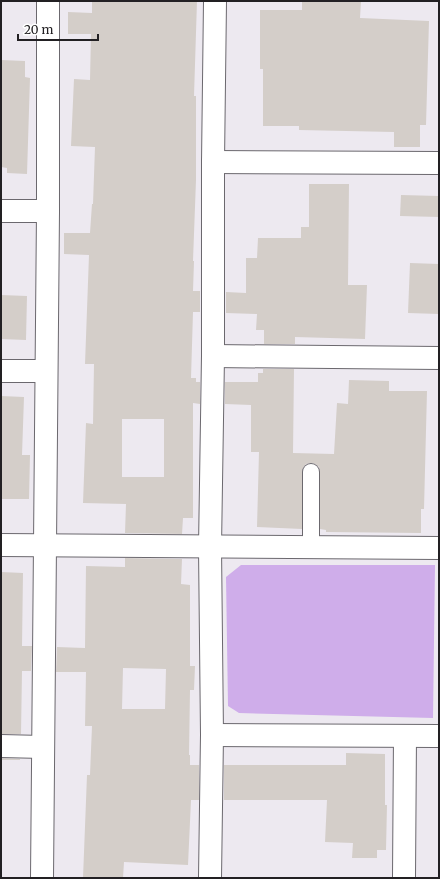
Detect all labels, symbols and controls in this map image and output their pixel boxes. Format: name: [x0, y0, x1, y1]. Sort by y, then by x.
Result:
scale bar: [18, 16, 98, 42]
text: 20 m: [24, 22, 53, 37]

